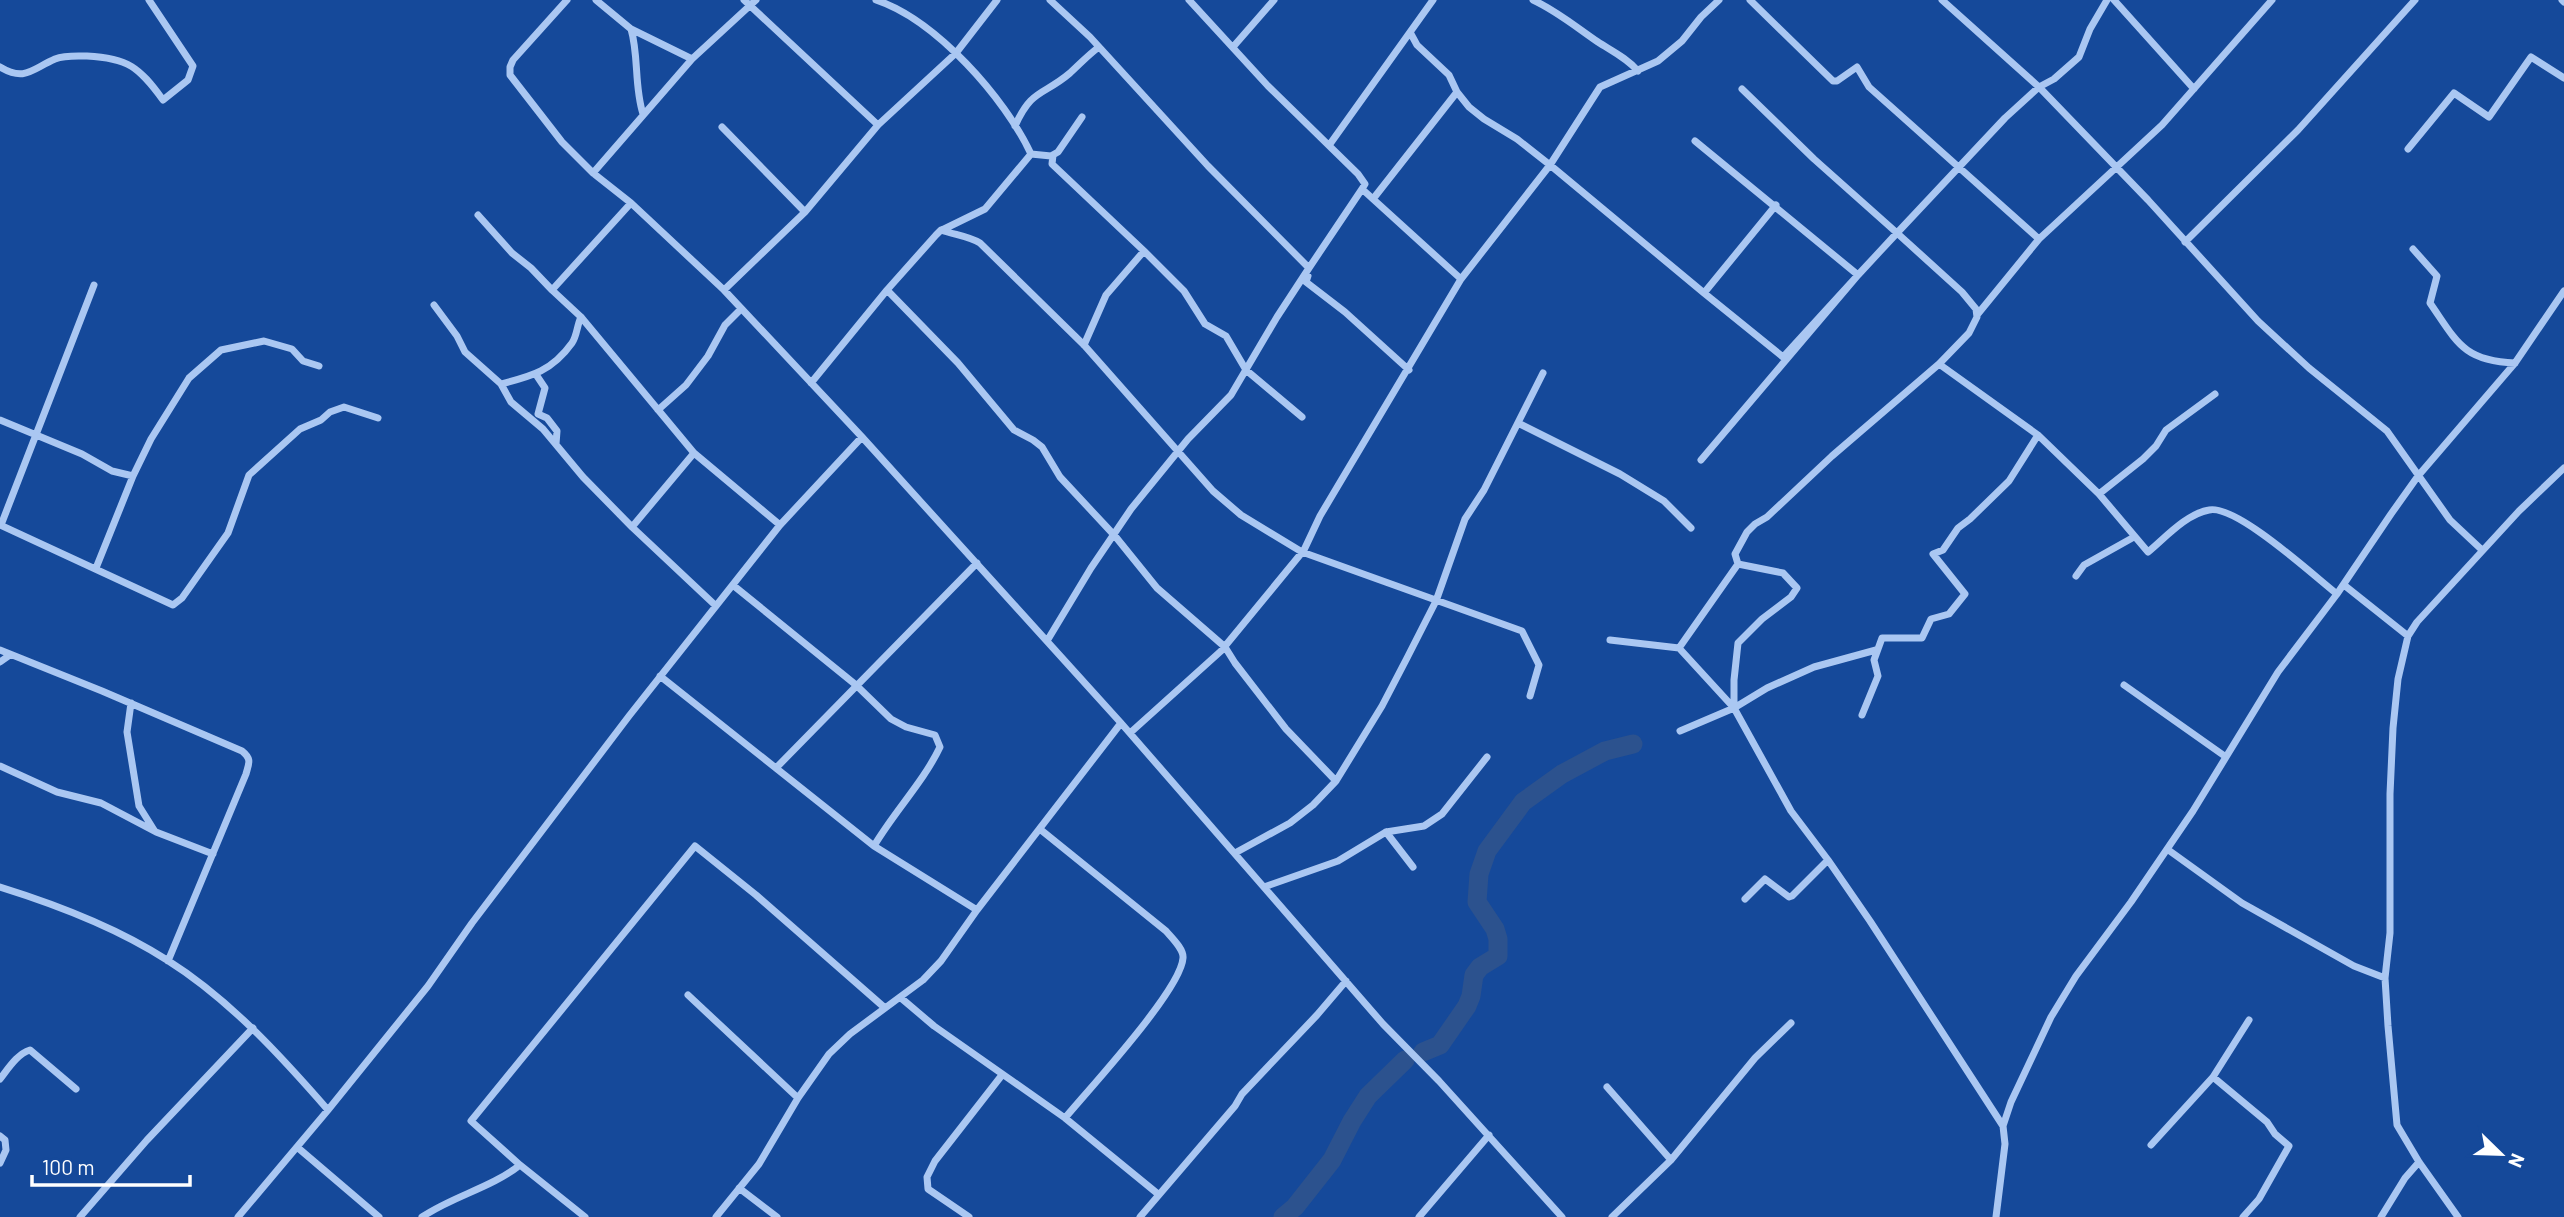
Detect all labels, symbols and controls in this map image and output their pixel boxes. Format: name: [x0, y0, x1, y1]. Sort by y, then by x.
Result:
north arrow: [2466, 1119, 2536, 1189]
scale bar: [32, 1144, 189, 1188]
text: N: [2504, 1151, 2530, 1171]
text: 100 m: [42, 1154, 95, 1179]

